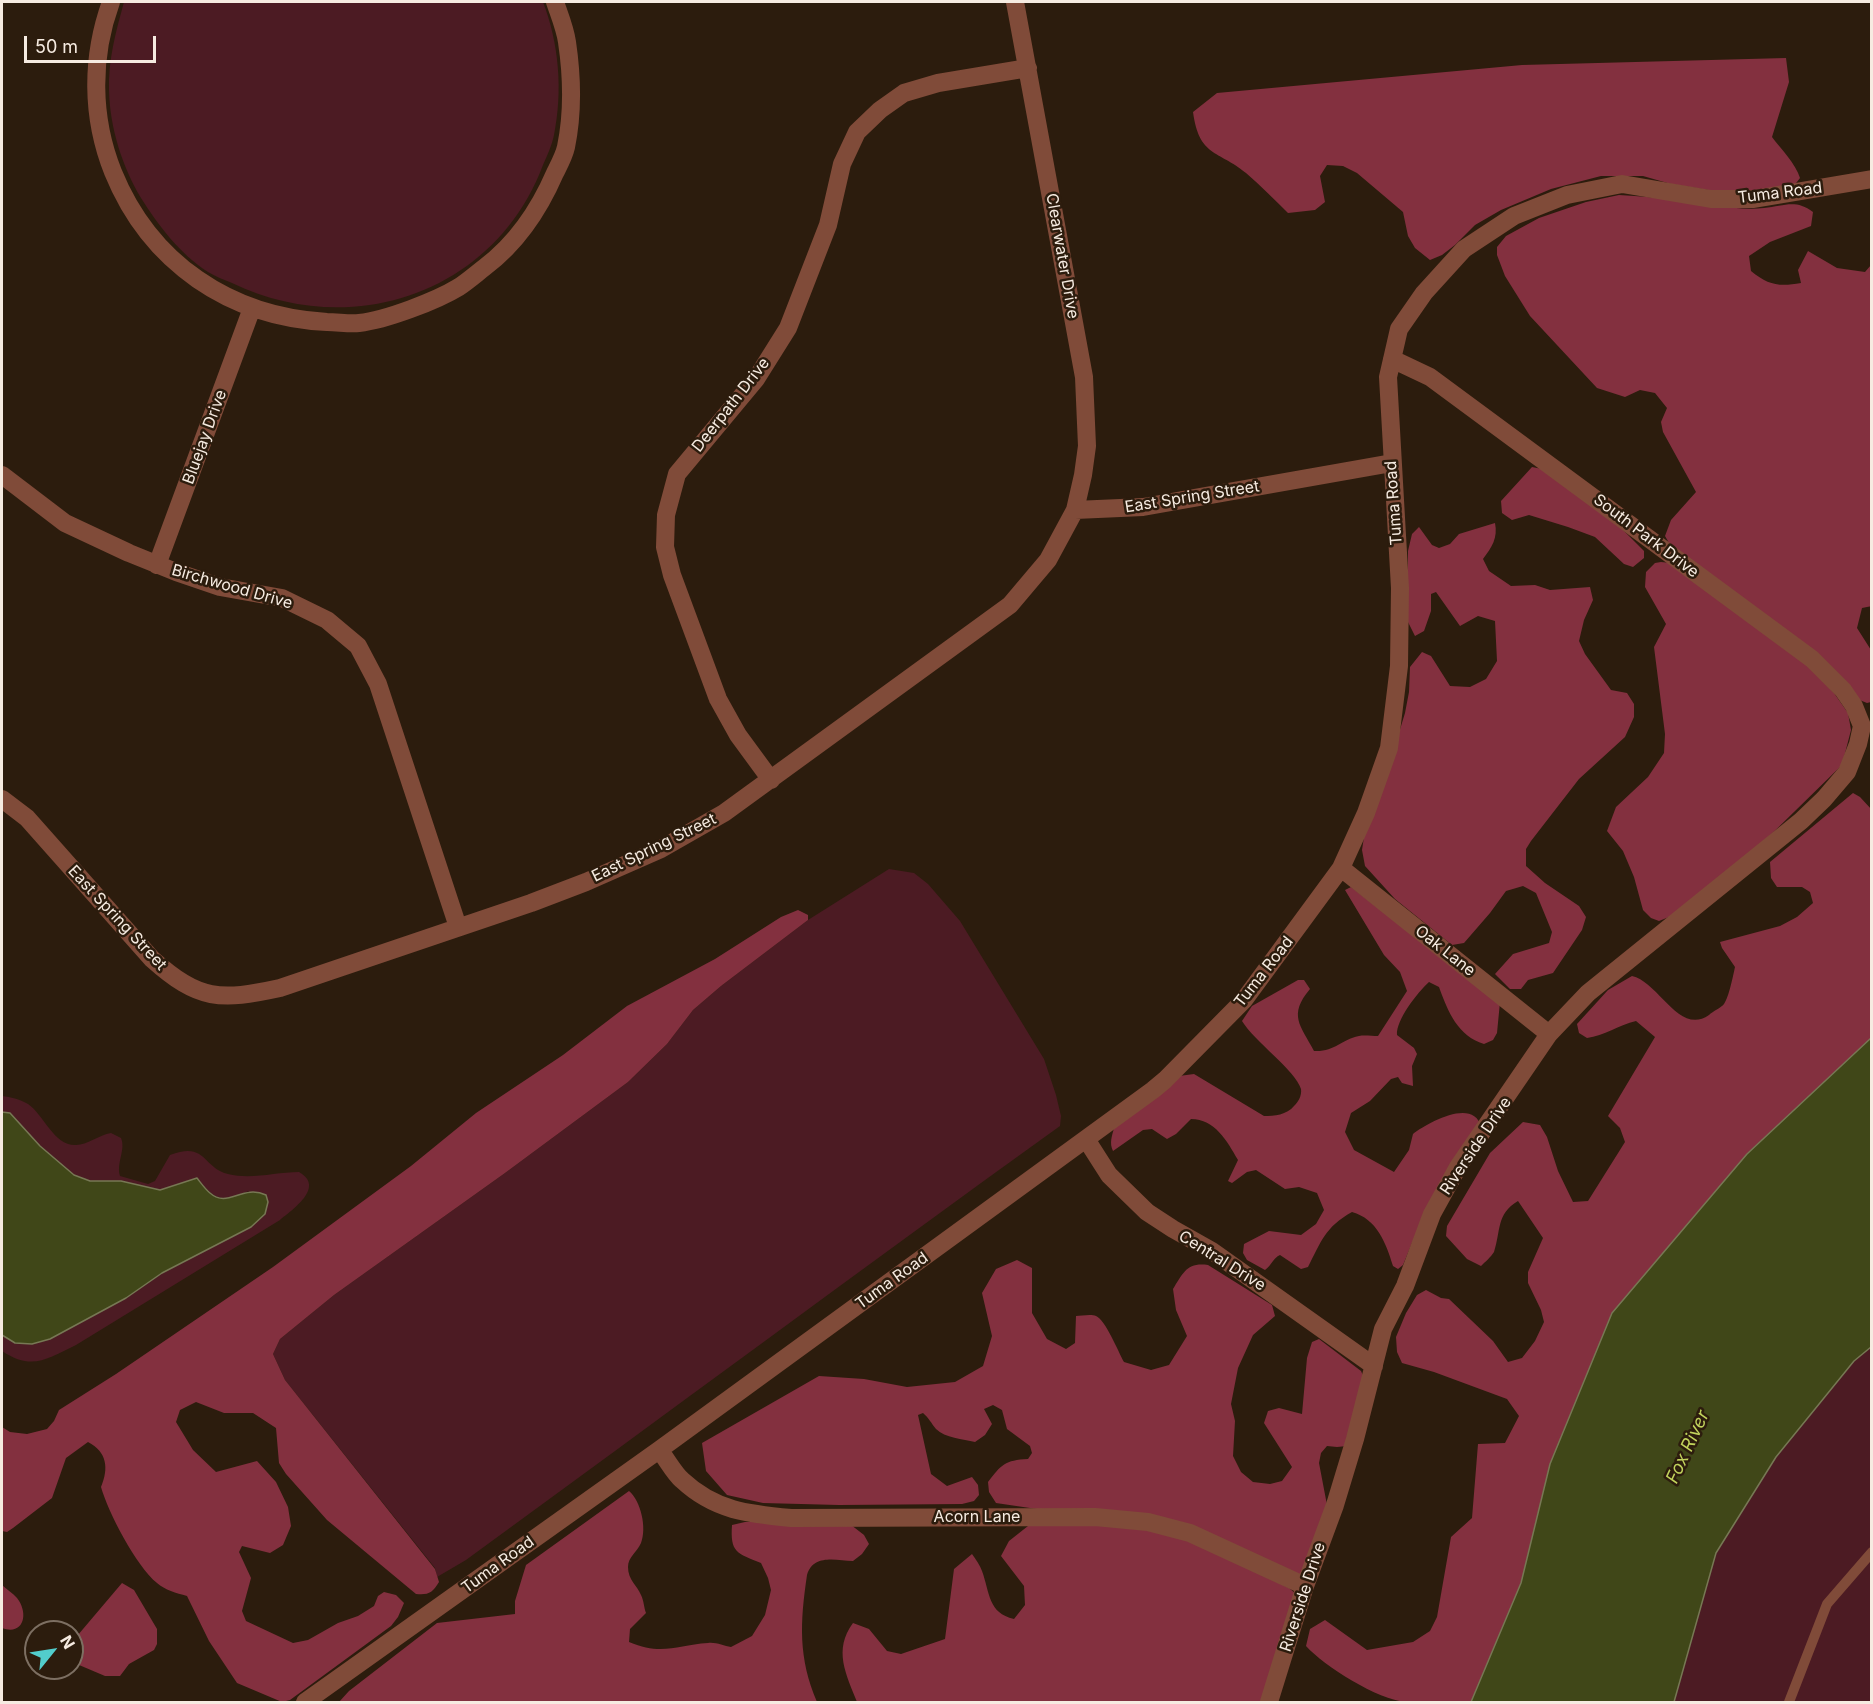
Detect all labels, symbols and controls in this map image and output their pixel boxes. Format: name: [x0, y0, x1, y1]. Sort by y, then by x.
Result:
scale bar: [27, 24, 159, 62]
text: 50 m: [35, 36, 78, 57]
street label: Tuma Road: [1737, 178, 1823, 208]
street label: Clearwater Drive: [1042, 192, 1082, 320]
street label: Deerpath Drive: [688, 354, 774, 456]
street label: Bluejay Drive: [179, 387, 231, 487]
street label: Tuma Road: [1381, 460, 1407, 546]
street label: East Spring Street: [1123, 477, 1261, 517]
street label: South Park Drive: [1590, 490, 1702, 582]
street label: Birchwood Drive: [169, 561, 295, 613]
street label: East Spring Street: [589, 810, 719, 886]
street label: East Spring Street: [64, 862, 170, 974]
street label: Oak Lane: [1411, 921, 1479, 981]
street label: Tuma Road: [1230, 933, 1298, 1011]
street label: Riverside Drive: [1436, 1093, 1516, 1199]
street label: Central Drive: [1175, 1227, 1269, 1295]
street label: Tuma Road: [852, 1248, 932, 1314]
water label: Fox River: [1662, 1407, 1714, 1487]
street label: Acorn Lane: [934, 1507, 1020, 1527]
street label: Tuma Road: [458, 1532, 538, 1598]
street label: Riverside Drive: [1276, 1540, 1330, 1654]
north arrow: [24, 1620, 84, 1680]
text: N: [56, 1632, 80, 1652]

